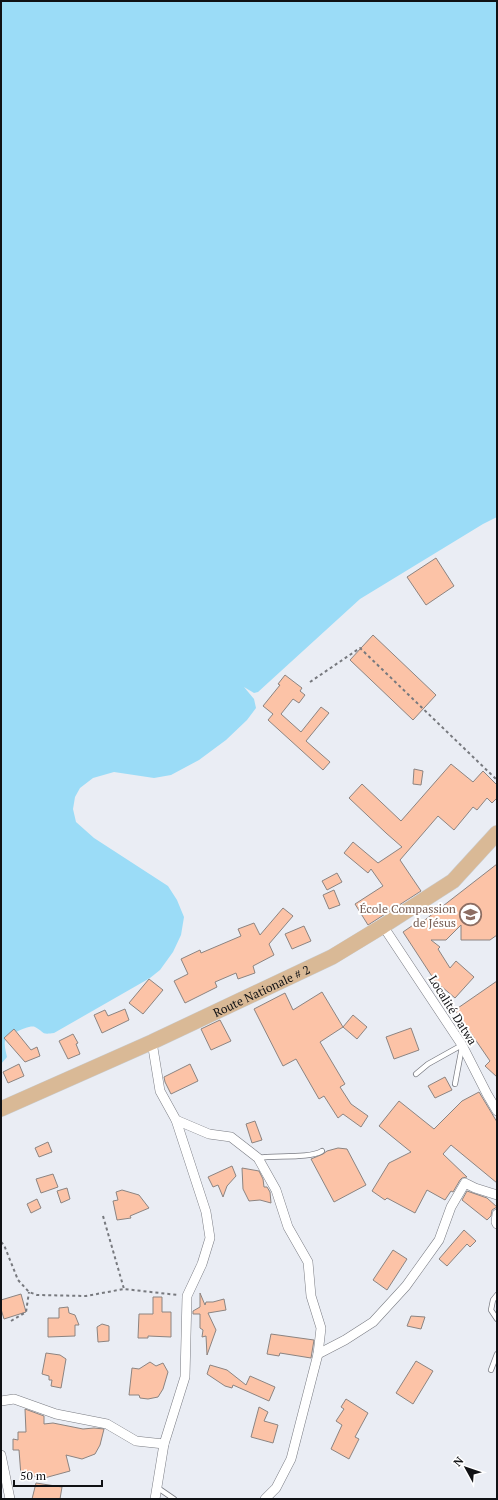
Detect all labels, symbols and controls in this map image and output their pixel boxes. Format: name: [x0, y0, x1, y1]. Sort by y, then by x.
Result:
place label: École Compassion de Jésus: [359, 901, 456, 930]
school or university icon: École Compassion de Jésus: [458, 902, 484, 928]
street label: Route Nationale # 2: [210, 961, 312, 1020]
street label: Localité Datwa: [426, 972, 480, 1048]
north arrow: [446, 1448, 486, 1488]
text: N: [450, 1453, 467, 1469]
scale bar: [14, 1462, 102, 1488]
text: 50 m: [20, 1468, 47, 1483]

